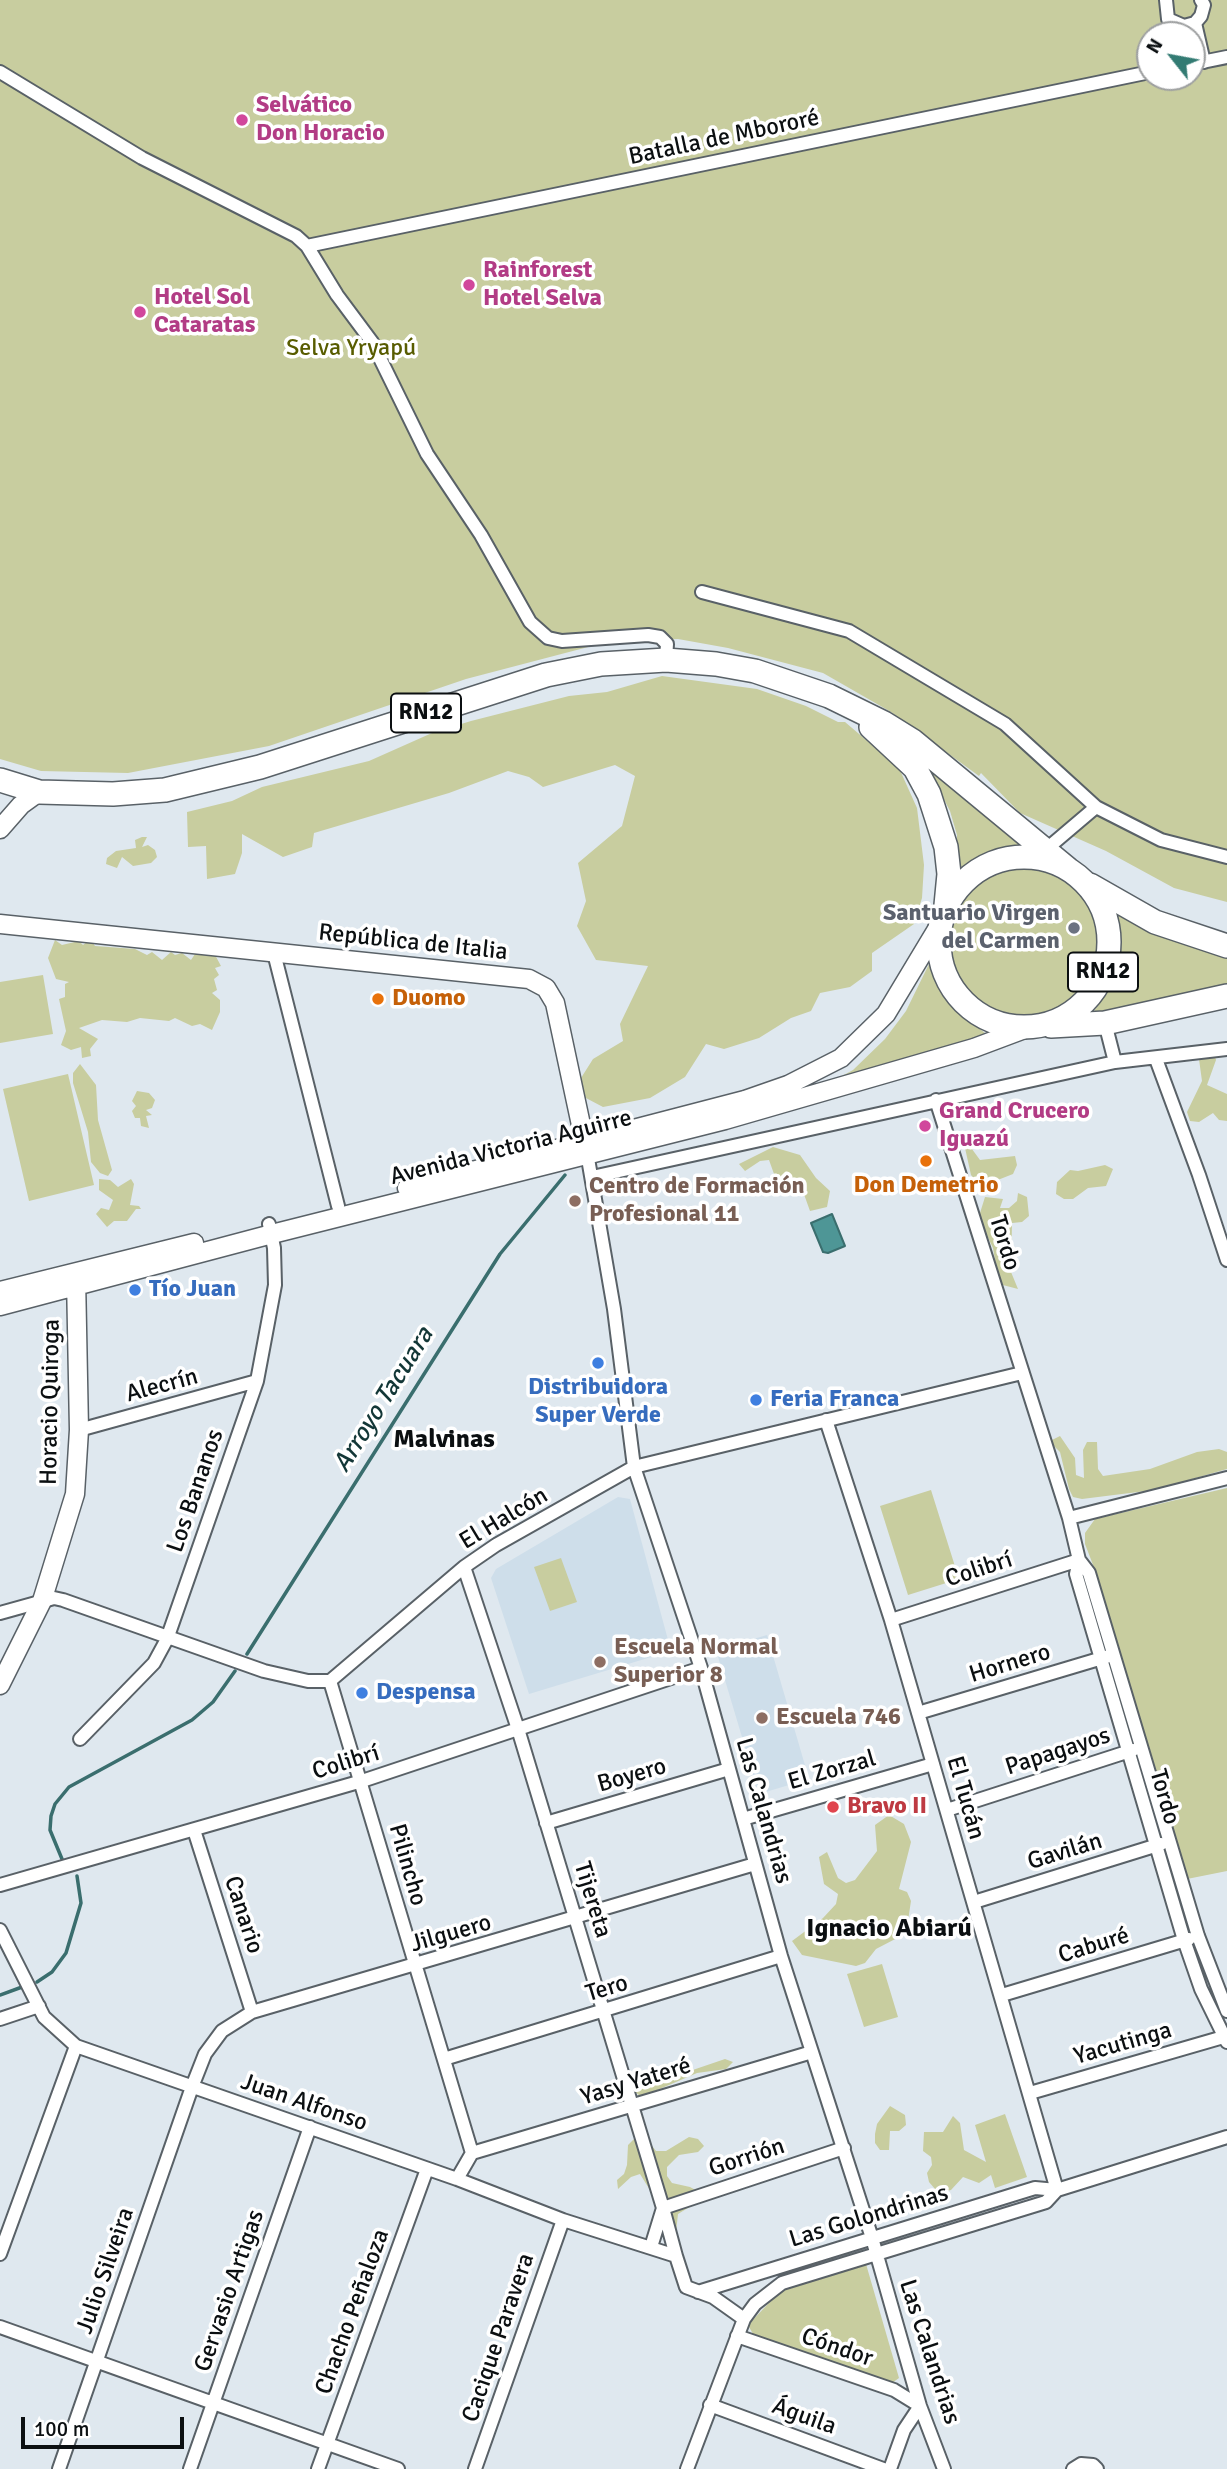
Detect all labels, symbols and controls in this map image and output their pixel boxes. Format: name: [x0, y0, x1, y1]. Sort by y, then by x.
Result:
north arrow: [1136, 21, 1206, 91]
text: N: [1141, 34, 1168, 58]
place label: Selvático Don Horacio: [256, 92, 385, 148]
street label: Batalla de Mbororé: [626, 104, 822, 172]
marker: Selvático Don Horacio: [234, 112, 250, 128]
place label: Rainforest Hotel Selva: [483, 257, 602, 313]
marker: Rainforest Hotel Selva: [461, 277, 477, 293]
place label: Hotel Sol Cataratas: [154, 284, 255, 340]
marker: Hotel Sol Cataratas: [132, 304, 148, 320]
park label: Selva Yryapú: [286, 335, 416, 363]
road number: RN12: [391, 694, 461, 733]
place label: Santuario Virgen del Carmen: [883, 900, 1060, 956]
street label: República de Italia: [317, 919, 509, 967]
marker: Santuario Virgen del Carmen: [1066, 920, 1082, 936]
road number: RN12: [1068, 953, 1138, 992]
place label: Duomo: [392, 985, 466, 1013]
marker: Duomo: [370, 991, 386, 1007]
place label: Grand Crucero Iguazú: [939, 1098, 1090, 1154]
street label: Avenida Victoria Aguirre: [387, 1104, 635, 1192]
marker: Grand Crucero Iguazú: [917, 1118, 933, 1134]
marker: Don Demetrio: [918, 1153, 934, 1169]
place label: Don Demetrio: [854, 1172, 998, 1200]
place label: Centro de Formación Profesional 11: [589, 1173, 805, 1229]
marker: Centro de Formación Profesional 11: [567, 1193, 583, 1209]
street label: Tordo: [982, 1212, 1026, 1274]
place label: Tío Juan: [149, 1276, 236, 1304]
marker: Tío Juan: [127, 1282, 143, 1298]
street label: Horacio Quiroga: [35, 1319, 67, 1485]
water label: Arroyo Tacuara: [327, 1322, 441, 1478]
marker: Distribuidora Super Verde: [590, 1355, 606, 1371]
street label: Alecrín: [123, 1363, 201, 1409]
place label: Distribuidora Super Verde: [528, 1374, 668, 1430]
place label: Feria Franca: [770, 1386, 899, 1414]
marker: Feria Franca: [748, 1392, 764, 1408]
district label: Malvinas: [393, 1424, 495, 1456]
street label: Los Bananos: [162, 1426, 230, 1556]
street label: El Halcón: [455, 1481, 553, 1557]
street label: Colibrí: [942, 1546, 1016, 1594]
place label: Escuela Normal Superior 8: [614, 1634, 778, 1690]
street label: Hornero: [966, 1638, 1054, 1690]
marker: Escuela Normal Superior 8: [592, 1654, 608, 1670]
place label: Despensa: [376, 1679, 475, 1707]
marker: Despensa: [354, 1685, 370, 1701]
place label: Escuela 746: [776, 1704, 901, 1732]
marker: Escuela 746: [754, 1710, 770, 1726]
street label: Papagayos: [1002, 1722, 1114, 1782]
street label: Las Calandrias: [728, 1735, 798, 1887]
street label: Colibrí: [309, 1739, 383, 1787]
street label: El Zorzal: [785, 1745, 879, 1797]
street label: Boyero: [594, 1752, 670, 1800]
street label: El Tucán: [939, 1753, 991, 1843]
street label: Tordo: [1142, 1766, 1186, 1828]
place label: Bravo II: [847, 1793, 927, 1821]
marker: Bravo II: [825, 1799, 841, 1815]
street label: Pilincho: [382, 1821, 432, 1909]
street label: Gavilán: [1024, 1827, 1106, 1877]
street label: Tijereta: [567, 1859, 617, 1941]
street label: Canario: [217, 1873, 269, 1957]
street label: Jilguero: [407, 1909, 495, 1959]
district label: Ignacio Abiarú: [806, 1913, 972, 1945]
street label: Caburé: [1055, 1922, 1133, 1970]
street label: Tero: [582, 1969, 632, 2009]
street label: Yacutinga: [1071, 2016, 1175, 2072]
street label: Yasy Yateré: [577, 2052, 695, 2112]
street label: Juan Alfonso: [237, 2068, 371, 2138]
street label: Gorrión: [705, 2132, 789, 2184]
street label: Las Golondrinas: [786, 2179, 952, 2255]
street label: Julio Silveira: [71, 2204, 141, 2338]
street label: Gervasio Artigas: [189, 2206, 271, 2376]
street label: Chacho Peñaloza: [310, 2225, 396, 2399]
street label: Cacique Paravera: [457, 2250, 541, 2426]
street label: Las Calandrias: [892, 2276, 966, 2428]
street label: Cóndor: [797, 2322, 877, 2374]
street label: Águila: [768, 2392, 840, 2442]
scale bar: [24, 2402, 187, 2446]
text: 100 m: [34, 2416, 89, 2442]

